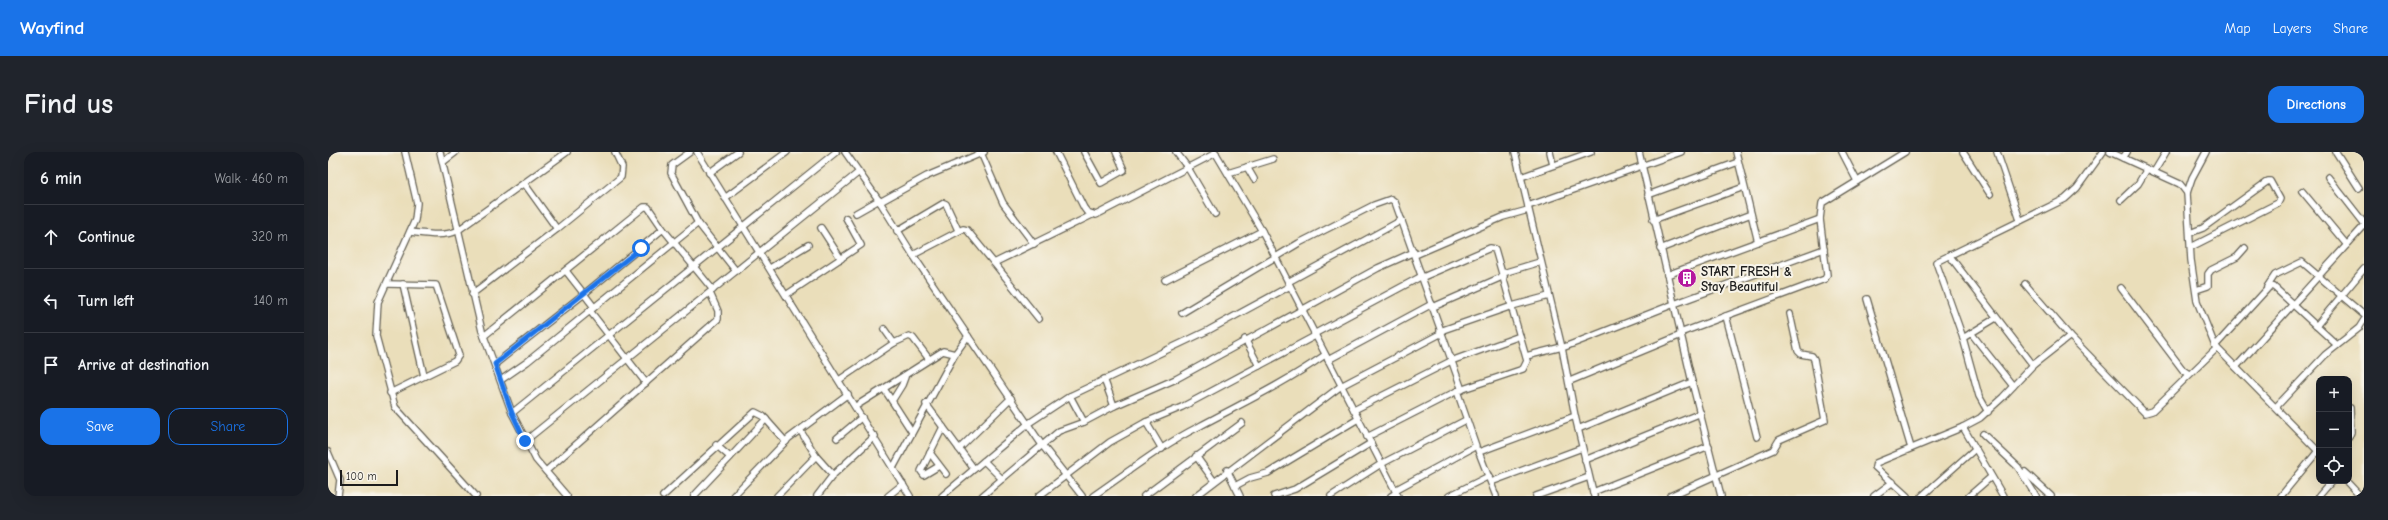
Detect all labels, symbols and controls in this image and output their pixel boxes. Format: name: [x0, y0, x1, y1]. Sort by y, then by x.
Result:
text: Wayfind: [20, 17, 84, 39]
text: Map: [2224, 20, 2251, 37]
text: Layers: [2273, 20, 2311, 37]
text: Share: [2333, 20, 2368, 37]
button: Directions: [2268, 86, 2364, 123]
text: Find us: [24, 88, 113, 120]
text: 6 min: [40, 169, 82, 188]
text: Walk · 460 m: [214, 171, 288, 186]
icon: ahead: [40, 226, 62, 248]
text: Continue: [78, 228, 135, 246]
text: 320 m: [252, 229, 288, 244]
route start: [632, 239, 650, 257]
place label: START FRESH & Stay Beautiful: [1701, 264, 1792, 294]
building icon: START FRESH & Stay Beautiful: [1676, 267, 1698, 289]
icon: left: [40, 290, 62, 312]
text: Turn left: [78, 292, 134, 310]
text: 140 m: [254, 293, 288, 308]
icon: arrive: [40, 354, 62, 376]
text: Arrive at destination: [78, 356, 209, 374]
map controls: [2316, 376, 2352, 484]
button: +: [2316, 376, 2352, 412]
button: Save: [40, 408, 160, 445]
button: Share: [168, 408, 288, 445]
button: −: [2316, 412, 2352, 448]
route end: [516, 432, 534, 450]
button: locate: [2316, 448, 2352, 484]
scale bar: [340, 468, 398, 487]
text: 100 m: [346, 470, 377, 483]

